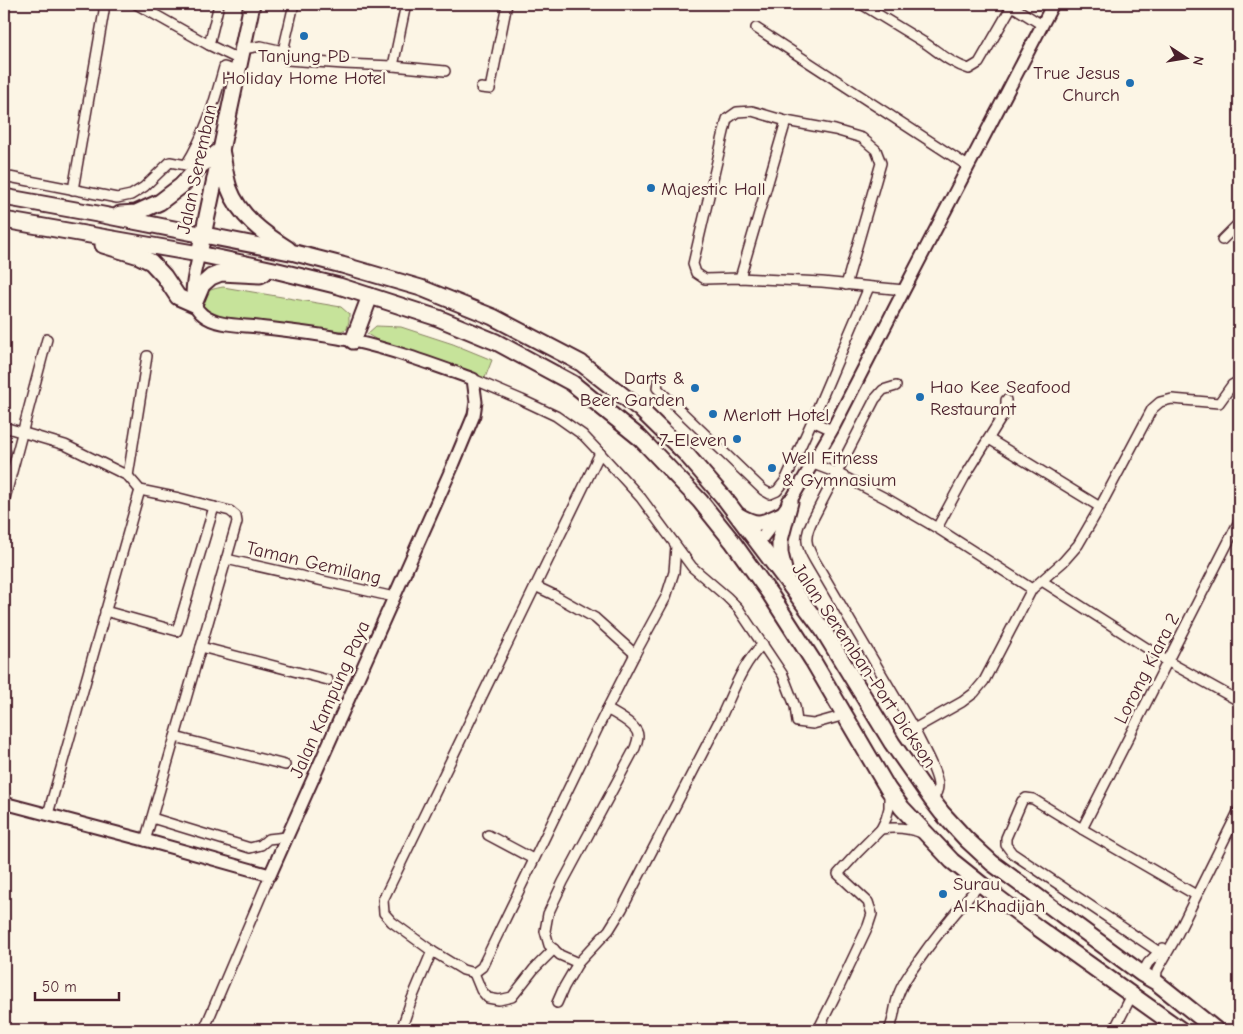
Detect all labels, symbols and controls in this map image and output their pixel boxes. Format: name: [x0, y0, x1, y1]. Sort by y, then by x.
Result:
marker: Tanjung PD Holiday Home Hotel: [298, 30, 310, 42]
north arrow: [1160, 32, 1210, 82]
place label: Tanjung PD Holiday Home Hotel: [222, 45, 386, 89]
text: N: [1189, 54, 1207, 67]
place label: True Jesus Church: [1033, 62, 1120, 106]
marker: True Jesus Church: [1124, 77, 1136, 89]
street label: Jalan Seremban: [172, 102, 221, 236]
place label: Majestic Hall: [661, 178, 766, 200]
marker: Majestic Hall: [645, 182, 657, 194]
place label: Darts & Beer Garden: [580, 367, 685, 411]
place label: Hao Kee Seafood Restaurant: [930, 376, 1071, 420]
marker: Darts & Beer Garden: [689, 382, 701, 394]
marker: Hao Kee Seafood Restaurant: [914, 391, 926, 403]
place label: Merlott Hotel: [723, 404, 829, 426]
marker: Merlott Hotel: [707, 408, 719, 420]
place label: 7-Eleven: [659, 429, 727, 451]
marker: 7-Eleven: [731, 433, 743, 445]
place label: Well Fitness & Gymnasium: [782, 447, 896, 491]
marker: Well Fitness & Gymnasium: [766, 462, 778, 474]
street label: Taman Gemilang: [244, 537, 383, 589]
street label: Jalan Seremban-Port Dickson: [787, 559, 941, 772]
street label: Lorong Kiara 2: [1110, 609, 1184, 728]
street label: Jalan Kampung Paya: [285, 617, 375, 781]
place label: Surau Al-Khadijah: [953, 873, 1045, 917]
marker: Surau Al-Khadijah: [937, 888, 949, 900]
scale bar: [35, 969, 119, 1001]
text: 50 m: [42, 978, 77, 996]

